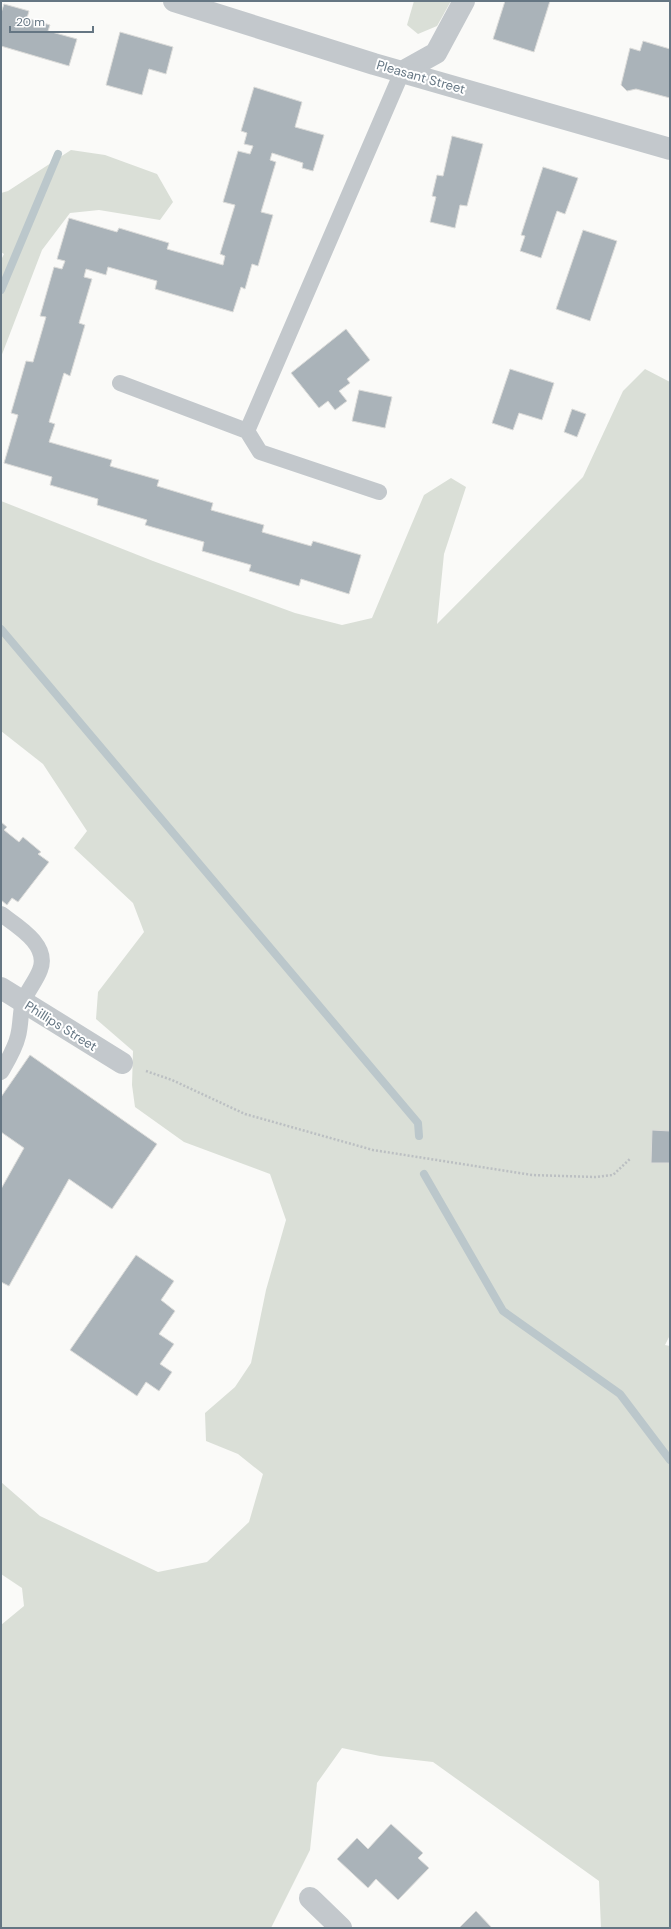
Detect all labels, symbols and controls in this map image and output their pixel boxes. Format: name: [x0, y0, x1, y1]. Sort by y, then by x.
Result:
scale bar: [10, 8, 93, 34]
text: 20 m: [16, 14, 45, 30]
street label: Pleasant Street: [375, 56, 467, 98]
street label: Phillips Street: [22, 997, 100, 1055]

